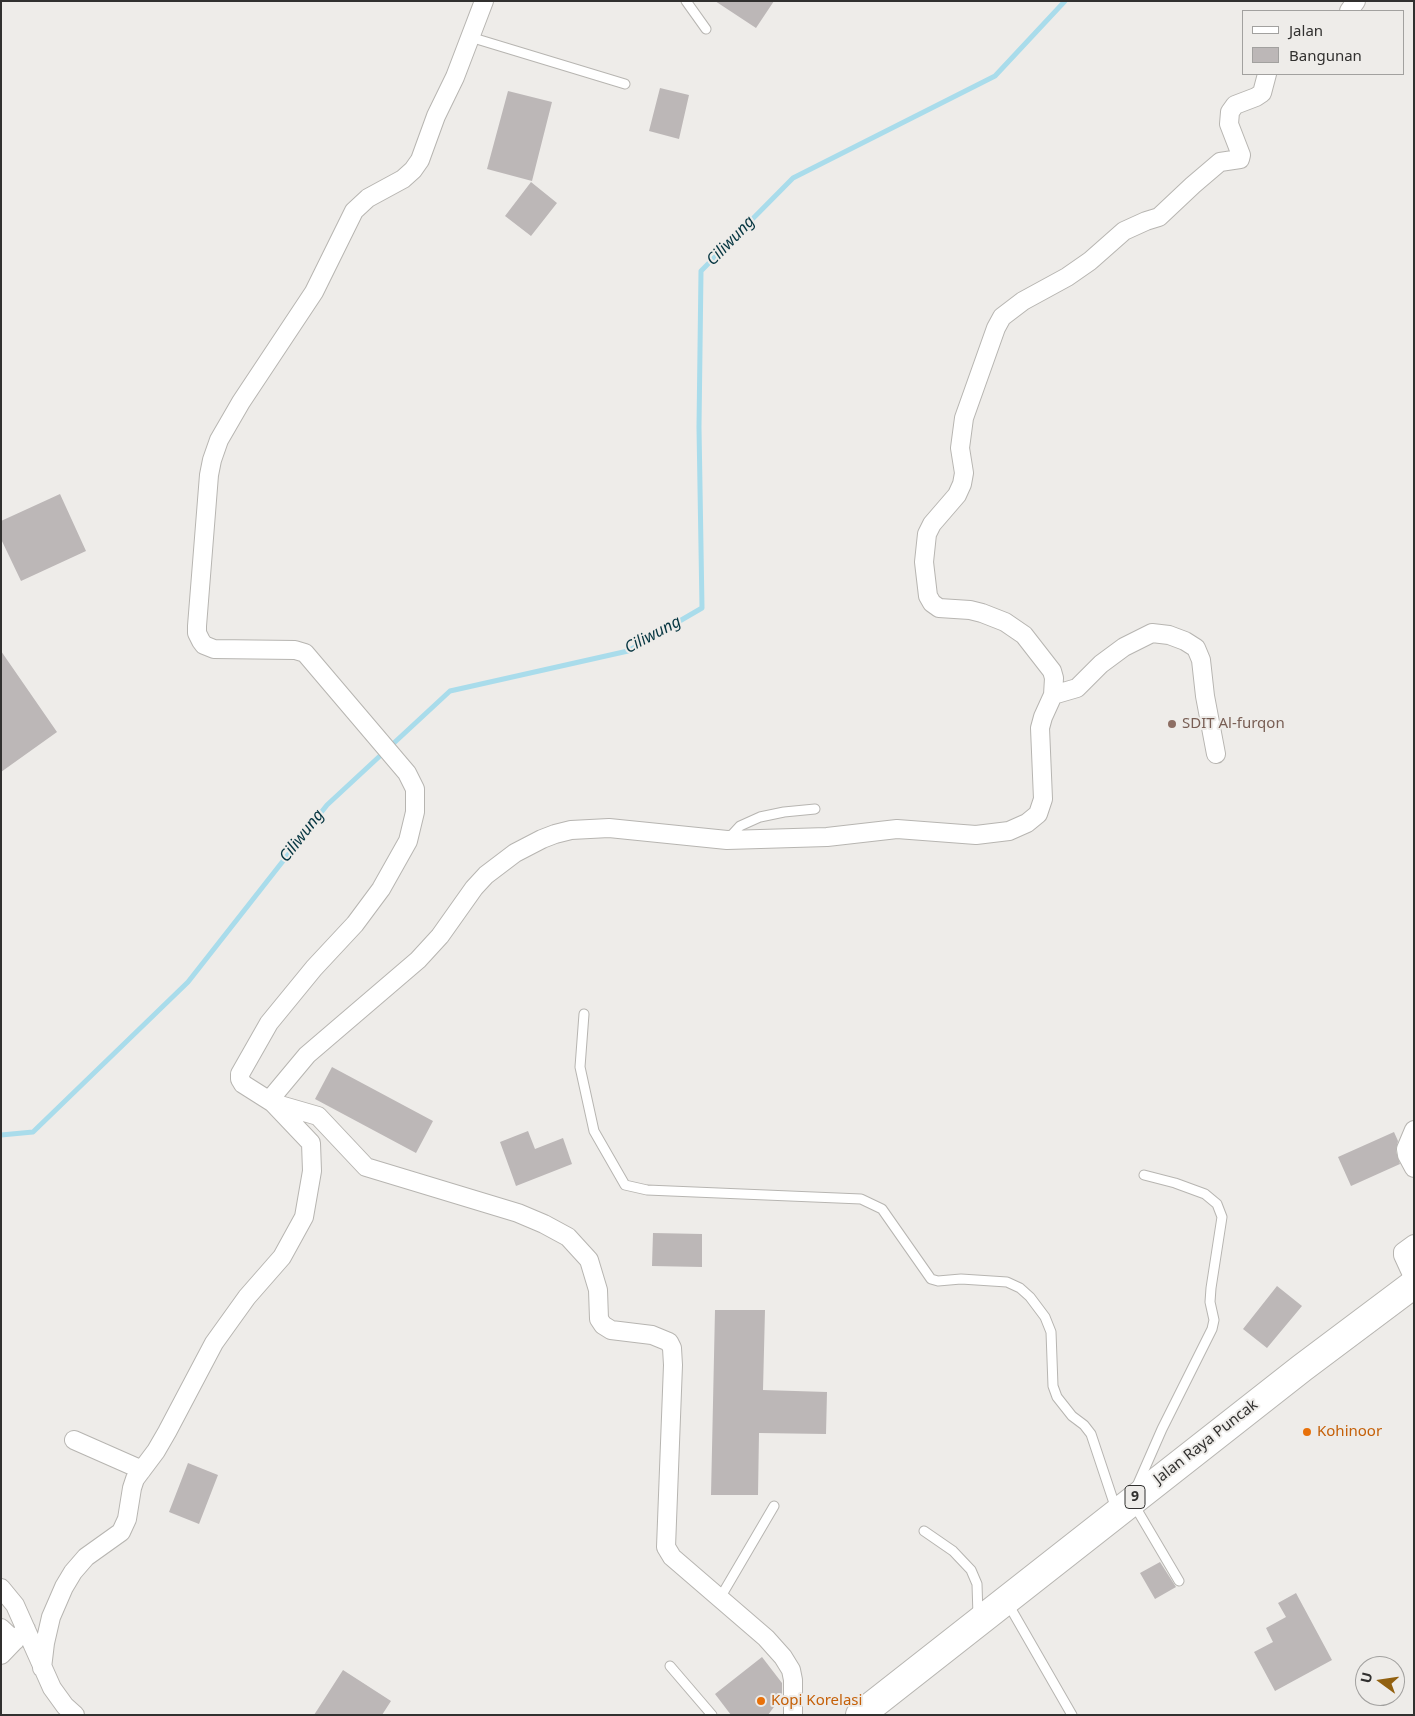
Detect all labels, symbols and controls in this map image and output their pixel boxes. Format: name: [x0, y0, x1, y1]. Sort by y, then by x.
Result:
legend: [1242, 10, 1405, 75]
text: Jalan: [1289, 20, 1323, 40]
text: Bangunan: [1289, 45, 1362, 65]
water label: Ciliwung: [703, 212, 759, 270]
water label: Ciliwung: [622, 612, 684, 658]
place label: SDIT Al-furqon: [1182, 715, 1285, 733]
marker: SDIT Al-furqon: [1166, 718, 1178, 730]
water label: Ciliwung: [276, 806, 328, 866]
street label: Jalan Raya Puncak: [1150, 1396, 1262, 1488]
place label: Kohinoor: [1317, 1423, 1382, 1441]
marker: Kohinoor: [1301, 1426, 1313, 1438]
road number: 9: [1125, 1485, 1145, 1508]
north arrow: [1355, 1656, 1405, 1706]
text: U: [1355, 1670, 1376, 1685]
place label: Kopi Korelasi: [771, 1692, 862, 1710]
marker: Kopi Korelasi: [755, 1695, 767, 1707]

